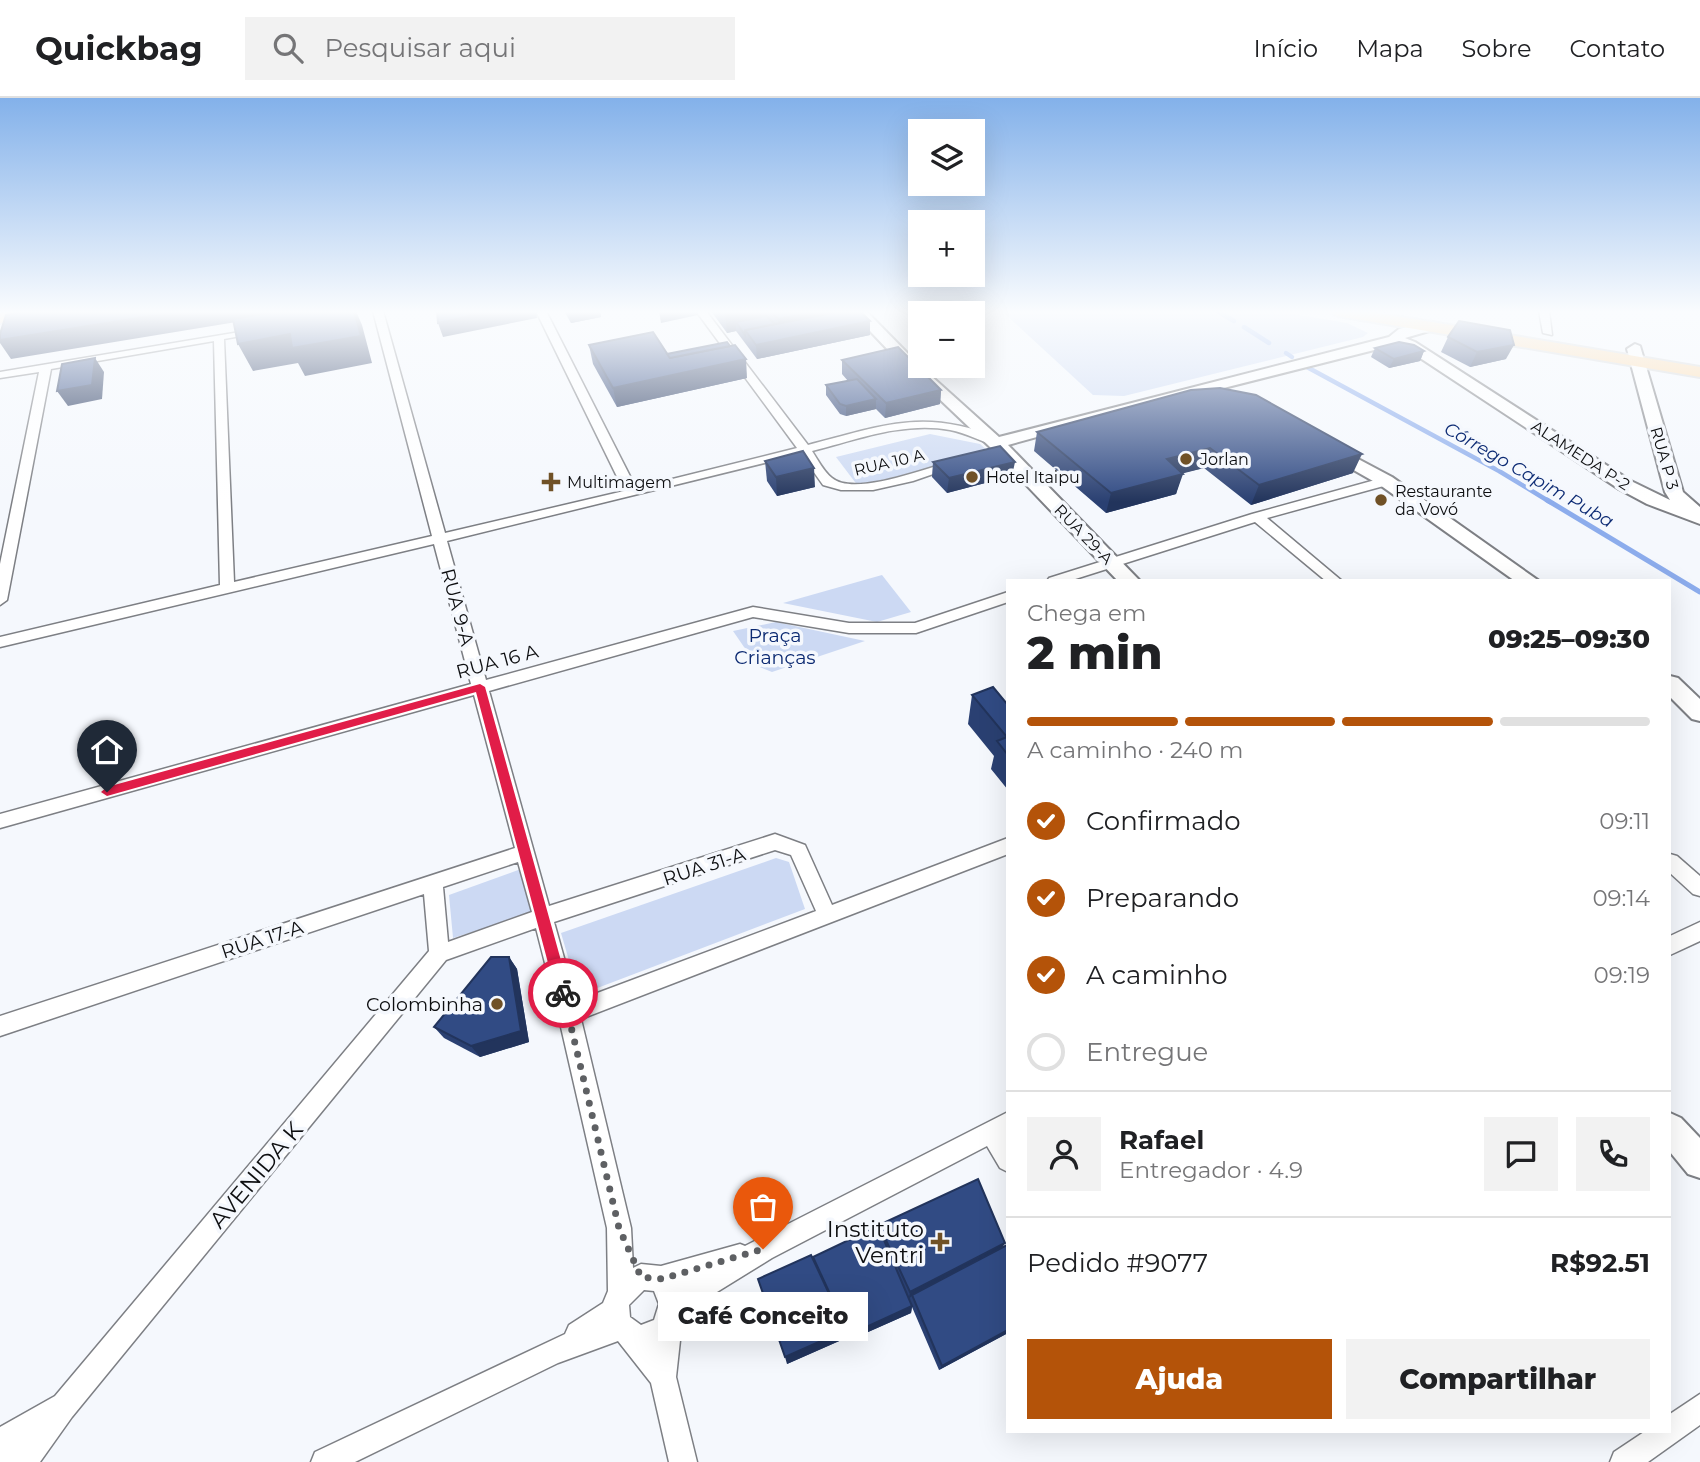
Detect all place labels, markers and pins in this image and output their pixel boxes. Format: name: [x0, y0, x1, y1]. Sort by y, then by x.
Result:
place label: Jorlan: [1199, 450, 1249, 469]
marker: Jorlan: [1178, 451, 1194, 467]
place label: Hotel Itaipu: [986, 468, 1080, 487]
marker: Hotel Itaipu: [964, 469, 980, 485]
marker: Multimagem: [541, 472, 561, 492]
place label: Multimagem: [567, 473, 672, 492]
place label: Restaurante da Vovó: [1395, 482, 1492, 519]
marker: Restaurante da Vovó: [1373, 492, 1389, 508]
pin: [77, 720, 137, 792]
place label: Colombinha: [366, 993, 483, 1016]
marker: Colombinha: [489, 996, 505, 1012]
pin: [733, 1177, 793, 1249]
place label: Instituto Ventri: [827, 1215, 924, 1269]
marker: Instituto Ventri: [930, 1232, 950, 1252]
callout: Café Conceito: [658, 1291, 868, 1340]

